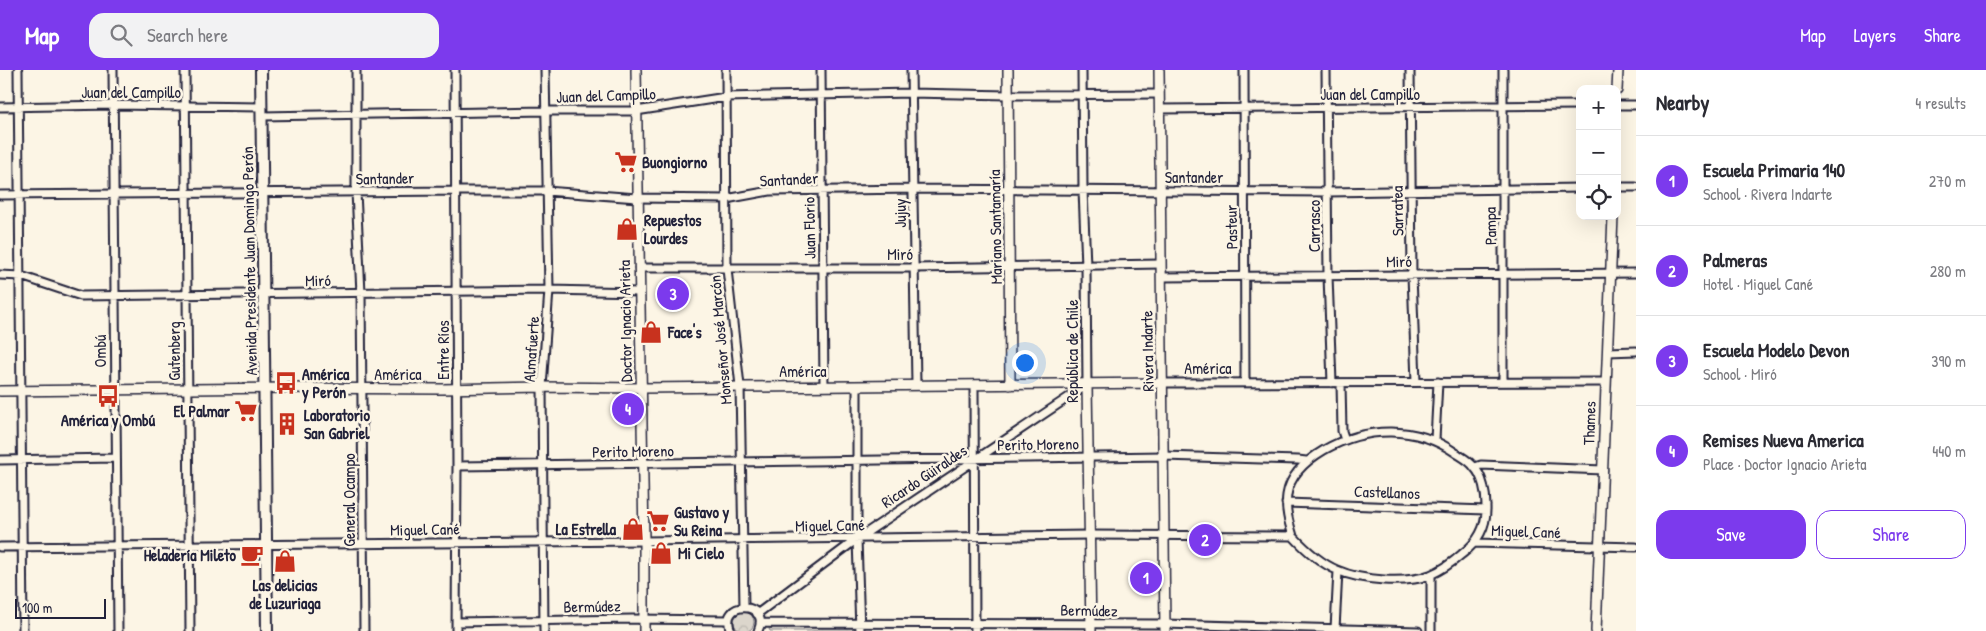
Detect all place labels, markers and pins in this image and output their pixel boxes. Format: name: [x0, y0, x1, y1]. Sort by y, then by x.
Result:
supermarket icon: Buongiorno: [613, 149, 639, 175]
place label: Buongiorno: [642, 151, 708, 174]
place label: Repuestos Lourdes: [644, 209, 702, 249]
shop icon: Repuestos Lourdes: [614, 216, 640, 242]
pin: 3: [657, 275, 689, 313]
shop icon: Face's: [638, 319, 664, 345]
place label: Face's: [667, 321, 702, 343]
place label: América y Perón: [301, 363, 350, 404]
bus stop icon: América y Perón: [273, 370, 299, 396]
bus stop icon: América y Ombú: [95, 383, 121, 409]
pin: 4: [612, 390, 644, 428]
supermarket icon: El Palmar: [233, 398, 259, 424]
place label: El Palmar: [173, 400, 231, 422]
place label: Laboratorio San Gabriel: [304, 404, 370, 444]
place label: América y Ombú: [61, 409, 156, 432]
building icon: Laboratorio San Gabriel: [274, 411, 300, 437]
place label: Gustavo y Su Reina: [674, 501, 730, 541]
supermarket icon: Gustavo y Su Reina: [645, 508, 671, 534]
shop icon: La Estrella: [620, 516, 646, 542]
place label: La Estrella: [556, 518, 617, 540]
pin: 2: [1189, 521, 1221, 559]
shop icon: Mi Cielo: [648, 540, 674, 566]
cafe icon: Heladería Mileto: [239, 542, 265, 568]
place label: Mi Cielo: [678, 542, 725, 564]
place label: Heladería Mileto: [144, 544, 237, 566]
shop icon: Las delicias de Luzuriaga: [272, 548, 298, 574]
pin: 1: [1130, 559, 1162, 597]
place label: Las delicias de Luzuriaga: [249, 574, 321, 615]

